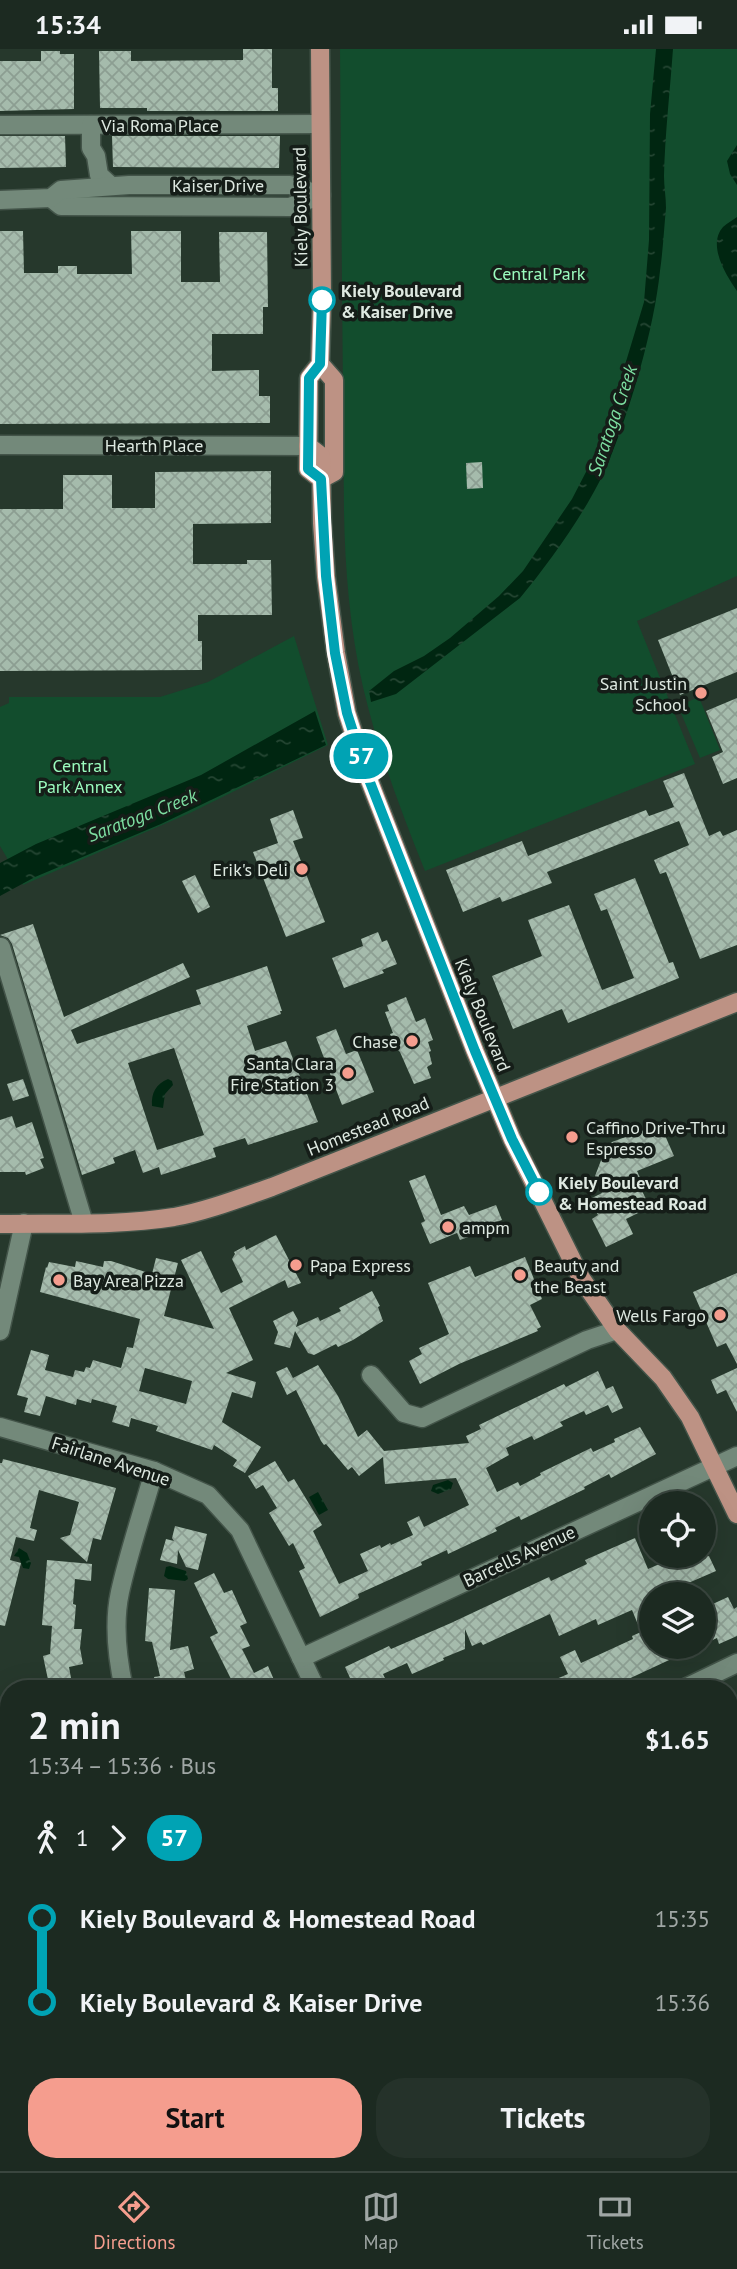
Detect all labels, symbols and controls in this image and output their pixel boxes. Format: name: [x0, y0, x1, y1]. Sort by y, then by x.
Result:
text: 15:34: [35, 8, 101, 41]
street label: Via Roma Place: [100, 114, 219, 137]
street label: Kiely Boulevard: [287, 147, 313, 267]
street label: Kaiser Drive: [172, 174, 264, 197]
park label: Central Park: [493, 262, 586, 285]
place label: Kiely Boulevard & Kaiser Drive: [341, 279, 462, 323]
marker: Kiely Boulevard & Kaiser Drive: [309, 287, 335, 313]
water label: Saratoga Creek: [582, 360, 643, 479]
street label: Hearth Place: [105, 434, 203, 457]
place label: Saint Justin School: [600, 672, 688, 716]
marker: Saint Justin School: [693, 685, 709, 701]
line badge: 57: [330, 733, 392, 779]
text: 57: [347, 740, 375, 771]
park label: Central Park Annex: [37, 754, 123, 798]
water label: Saratoga Creek: [84, 783, 202, 847]
place label: Erik's Deli: [213, 858, 288, 881]
marker: Erik's Deli: [294, 861, 310, 877]
street label: Kiely Boulevard: [450, 955, 516, 1075]
place label: Chase: [352, 1030, 398, 1053]
marker: Chase: [404, 1033, 420, 1049]
place label: Santa Clara Fire Station 3: [230, 1052, 334, 1096]
marker: Santa Clara Fire Station 3: [340, 1065, 356, 1081]
street label: Homestead Road: [304, 1091, 432, 1161]
place label: Caffino Drive-Thru Espresso: [586, 1116, 726, 1160]
marker: Caffino Drive-Thru Espresso: [564, 1129, 580, 1145]
place label: Kiely Boulevard & Homestead Road: [558, 1171, 707, 1215]
marker: Kiely Boulevard & Homestead Road: [526, 1179, 552, 1205]
place label: ampm: [462, 1216, 510, 1239]
marker: ampm: [440, 1219, 456, 1235]
place label: Papa Express: [310, 1254, 411, 1277]
place label: Beauty and the Beast: [534, 1254, 619, 1298]
marker: Papa Express: [288, 1257, 304, 1273]
marker: Beauty and the Beast: [512, 1267, 528, 1283]
place label: Bay Area Pizza: [73, 1269, 184, 1292]
marker: Bay Area Pizza: [51, 1272, 67, 1288]
place label: Wells Fargo: [616, 1304, 706, 1327]
marker: Wells Fargo: [712, 1307, 728, 1323]
street label: Fairlane Avenue: [49, 1431, 173, 1491]
map controls: [639, 1491, 716, 1659]
button: locate: [639, 1491, 716, 1568]
street label: Barcells Avenue: [459, 1520, 579, 1592]
button: layers: [639, 1582, 716, 1659]
text: 2 min: [28, 1700, 121, 1749]
text: $1.65: [645, 1723, 710, 1756]
text: 15:34 – 15:36 · Bus: [28, 1751, 216, 1780]
icon: walk: [28, 1819, 66, 1857]
icon: forward: [99, 1819, 137, 1857]
text: 57: [161, 1822, 188, 1853]
text: 1: [76, 1823, 89, 1852]
text: Kiely Boulevard & Homestead Road: [80, 1902, 476, 1935]
text: 15:35: [655, 1904, 710, 1933]
text: Kiely Boulevard & Kaiser Drive: [80, 1986, 422, 2019]
text: 15:36: [655, 1988, 710, 2017]
button: Start: [28, 2078, 362, 2158]
button: Tickets: [376, 2078, 710, 2158]
tab: Directions: [93, 2188, 175, 2254]
tab: Map: [362, 2188, 400, 2254]
tab: Tickets: [587, 2188, 644, 2254]

